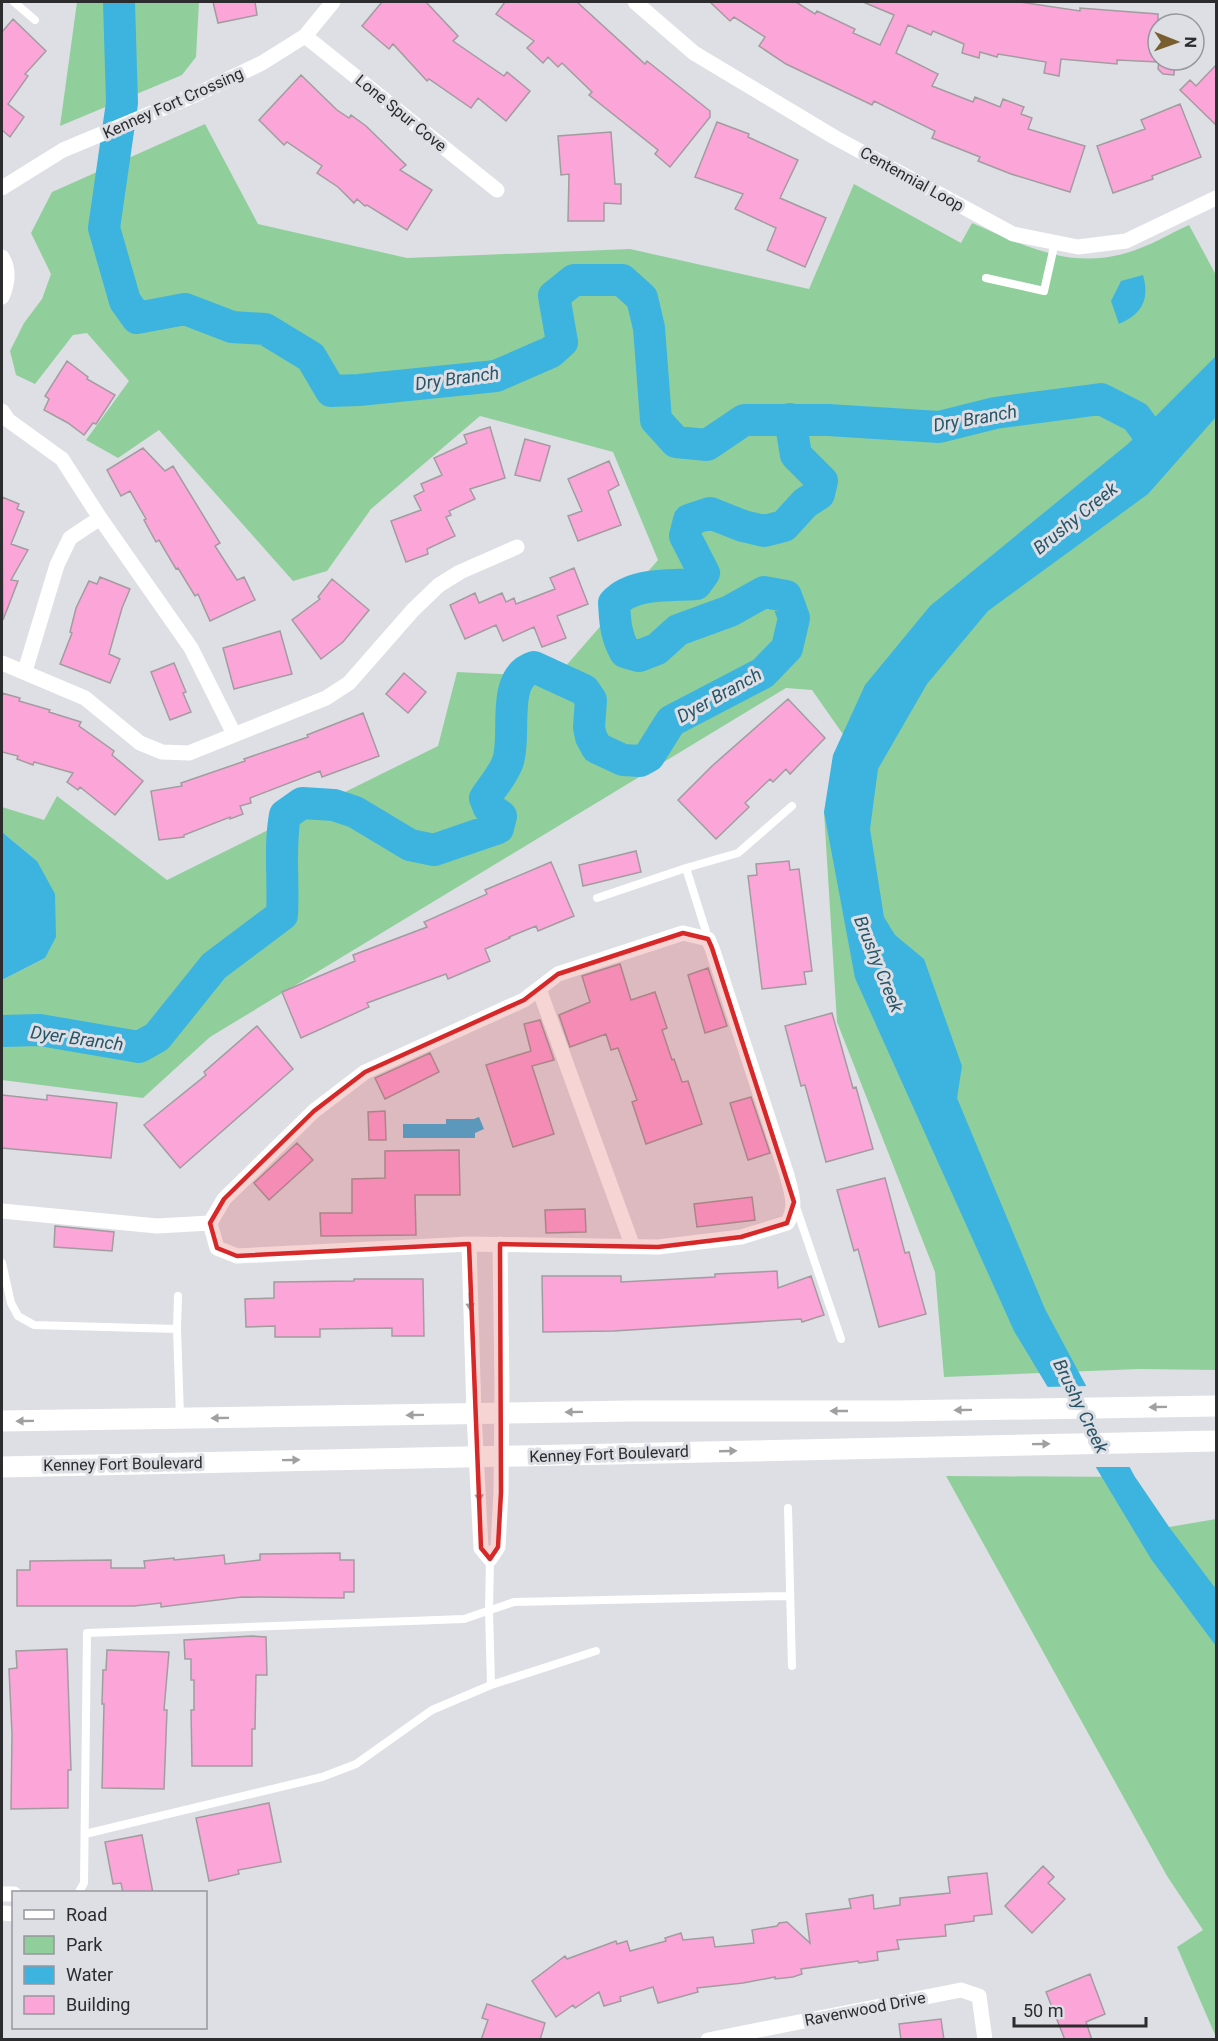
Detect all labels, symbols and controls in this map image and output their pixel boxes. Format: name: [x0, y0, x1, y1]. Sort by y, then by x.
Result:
north arrow: [1146, 12, 1206, 72]
text: N: [1181, 36, 1200, 48]
street label: Kenney Fort Crossing: [100, 63, 246, 143]
street label: Lone Spur Cove: [352, 71, 450, 155]
street label: Centennial Loop: [857, 143, 967, 215]
water label: Dry Branch: [414, 362, 500, 394]
water label: Dry Branch: [932, 400, 1018, 436]
water label: Brushy Creek: [1029, 477, 1122, 558]
water label: Dyer Branch: [673, 663, 765, 727]
water label: Brushy Creek: [850, 913, 908, 1016]
water label: Dyer Branch: [29, 1021, 125, 1055]
one-way arrow: [466, 1293, 475, 1312]
water label: Brushy Creek: [1049, 1355, 1113, 1458]
one-way arrow: [1149, 1402, 1168, 1412]
one-way arrow: [954, 1405, 973, 1415]
one-way arrow: [829, 1406, 848, 1416]
one-way arrow: [564, 1407, 583, 1417]
one-way arrow: [406, 1410, 425, 1420]
one-way arrow: [211, 1413, 230, 1423]
one-way arrow: [16, 1416, 35, 1425]
one-way arrow: [1031, 1439, 1050, 1449]
street label: Kenney Fort Boulevard: [529, 1442, 689, 1466]
one-way arrow: [718, 1446, 737, 1456]
street label: Kenney Fort Boulevard: [43, 1453, 203, 1475]
one-way arrow: [281, 1455, 300, 1465]
one-way arrow: [474, 1484, 483, 1503]
legend: [12, 1891, 207, 2029]
text: Road: [66, 1904, 107, 1925]
text: Park: [66, 1934, 103, 1955]
text: Water: [66, 1964, 113, 1985]
street label: Ravenwood Drive: [803, 1988, 927, 2030]
scale bar: [1014, 1990, 1146, 2028]
text: Building: [66, 1994, 130, 2015]
text: 50 m: [1023, 2000, 1063, 2021]

